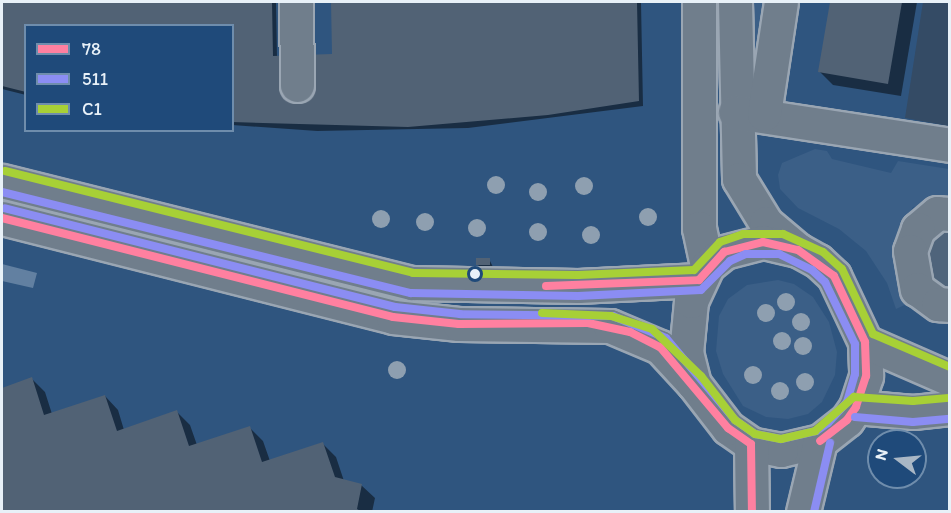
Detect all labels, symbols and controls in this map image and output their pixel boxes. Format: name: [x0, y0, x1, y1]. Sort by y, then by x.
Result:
legend: [24, 24, 234, 132]
text: 78: [82, 38, 101, 60]
text: 511: [82, 68, 108, 90]
text: C1: [82, 98, 102, 120]
unlabelled marker: [469, 268, 481, 280]
north arrow: [867, 429, 927, 489]
text: N: [871, 447, 892, 462]

